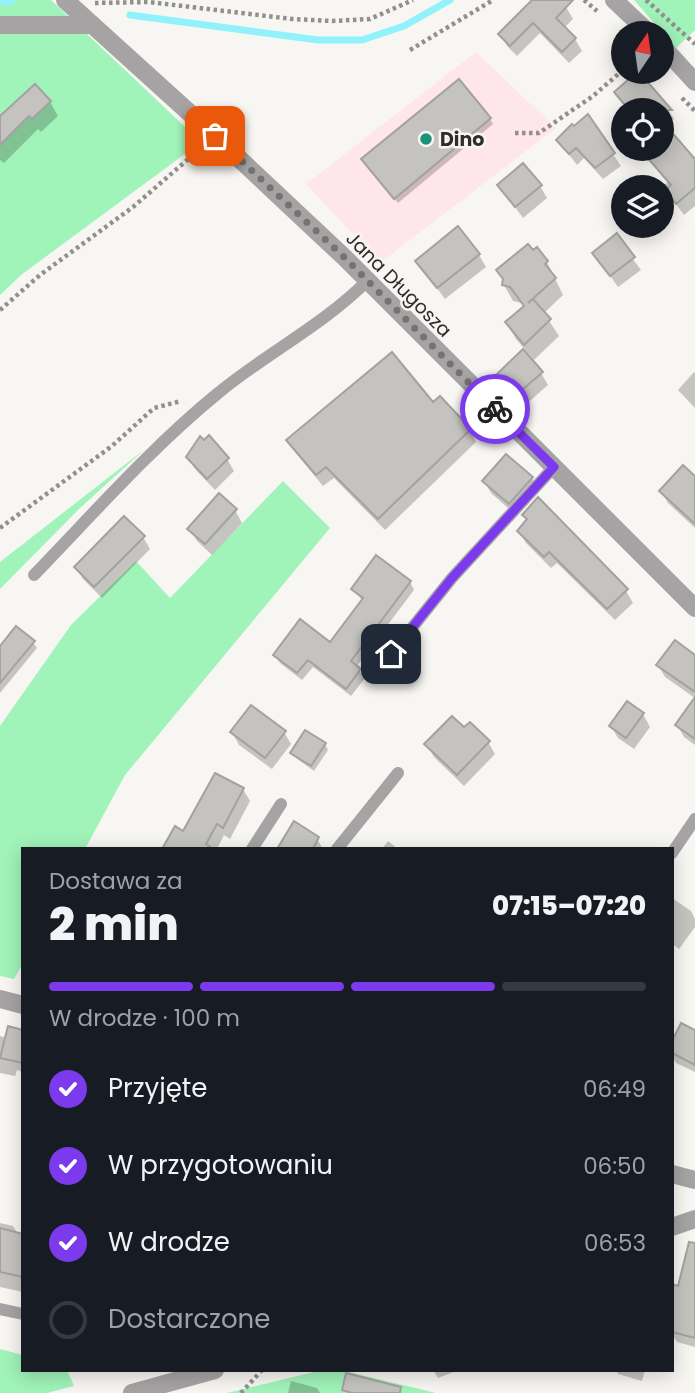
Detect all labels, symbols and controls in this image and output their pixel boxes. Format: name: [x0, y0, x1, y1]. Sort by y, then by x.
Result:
north arrow: [611, 21, 674, 84]
map controls: [611, 21, 674, 238]
button: locate: [611, 98, 674, 161]
pin: [185, 106, 245, 166]
icon: bag: [196, 117, 234, 155]
place label: Dino: [440, 126, 484, 153]
marker: Dino: [418, 131, 434, 147]
button: layers: [611, 175, 674, 238]
street label: Jana Długosza: [340, 225, 458, 343]
courier: [460, 374, 530, 444]
icon: bike: [476, 390, 514, 428]
pin: [361, 624, 421, 684]
icon: home: [372, 635, 410, 673]
text: Dostawa za: [49, 865, 182, 897]
text: 07:15–07:20: [492, 888, 646, 924]
text: 2 min: [49, 892, 179, 956]
text: W drodze · 100 m: [49, 1002, 240, 1034]
icon: check: [49, 1070, 87, 1108]
text: Przyjęte: [108, 1070, 207, 1106]
text: 06:49: [583, 1073, 646, 1105]
icon: check: [49, 1147, 87, 1185]
text: W przygotowaniu: [108, 1147, 333, 1183]
text: 06:50: [583, 1150, 646, 1182]
icon: check: [49, 1224, 87, 1262]
text: W drodze: [108, 1224, 230, 1260]
text: 06:53: [584, 1227, 646, 1259]
text: Dostarczone: [108, 1301, 270, 1337]

